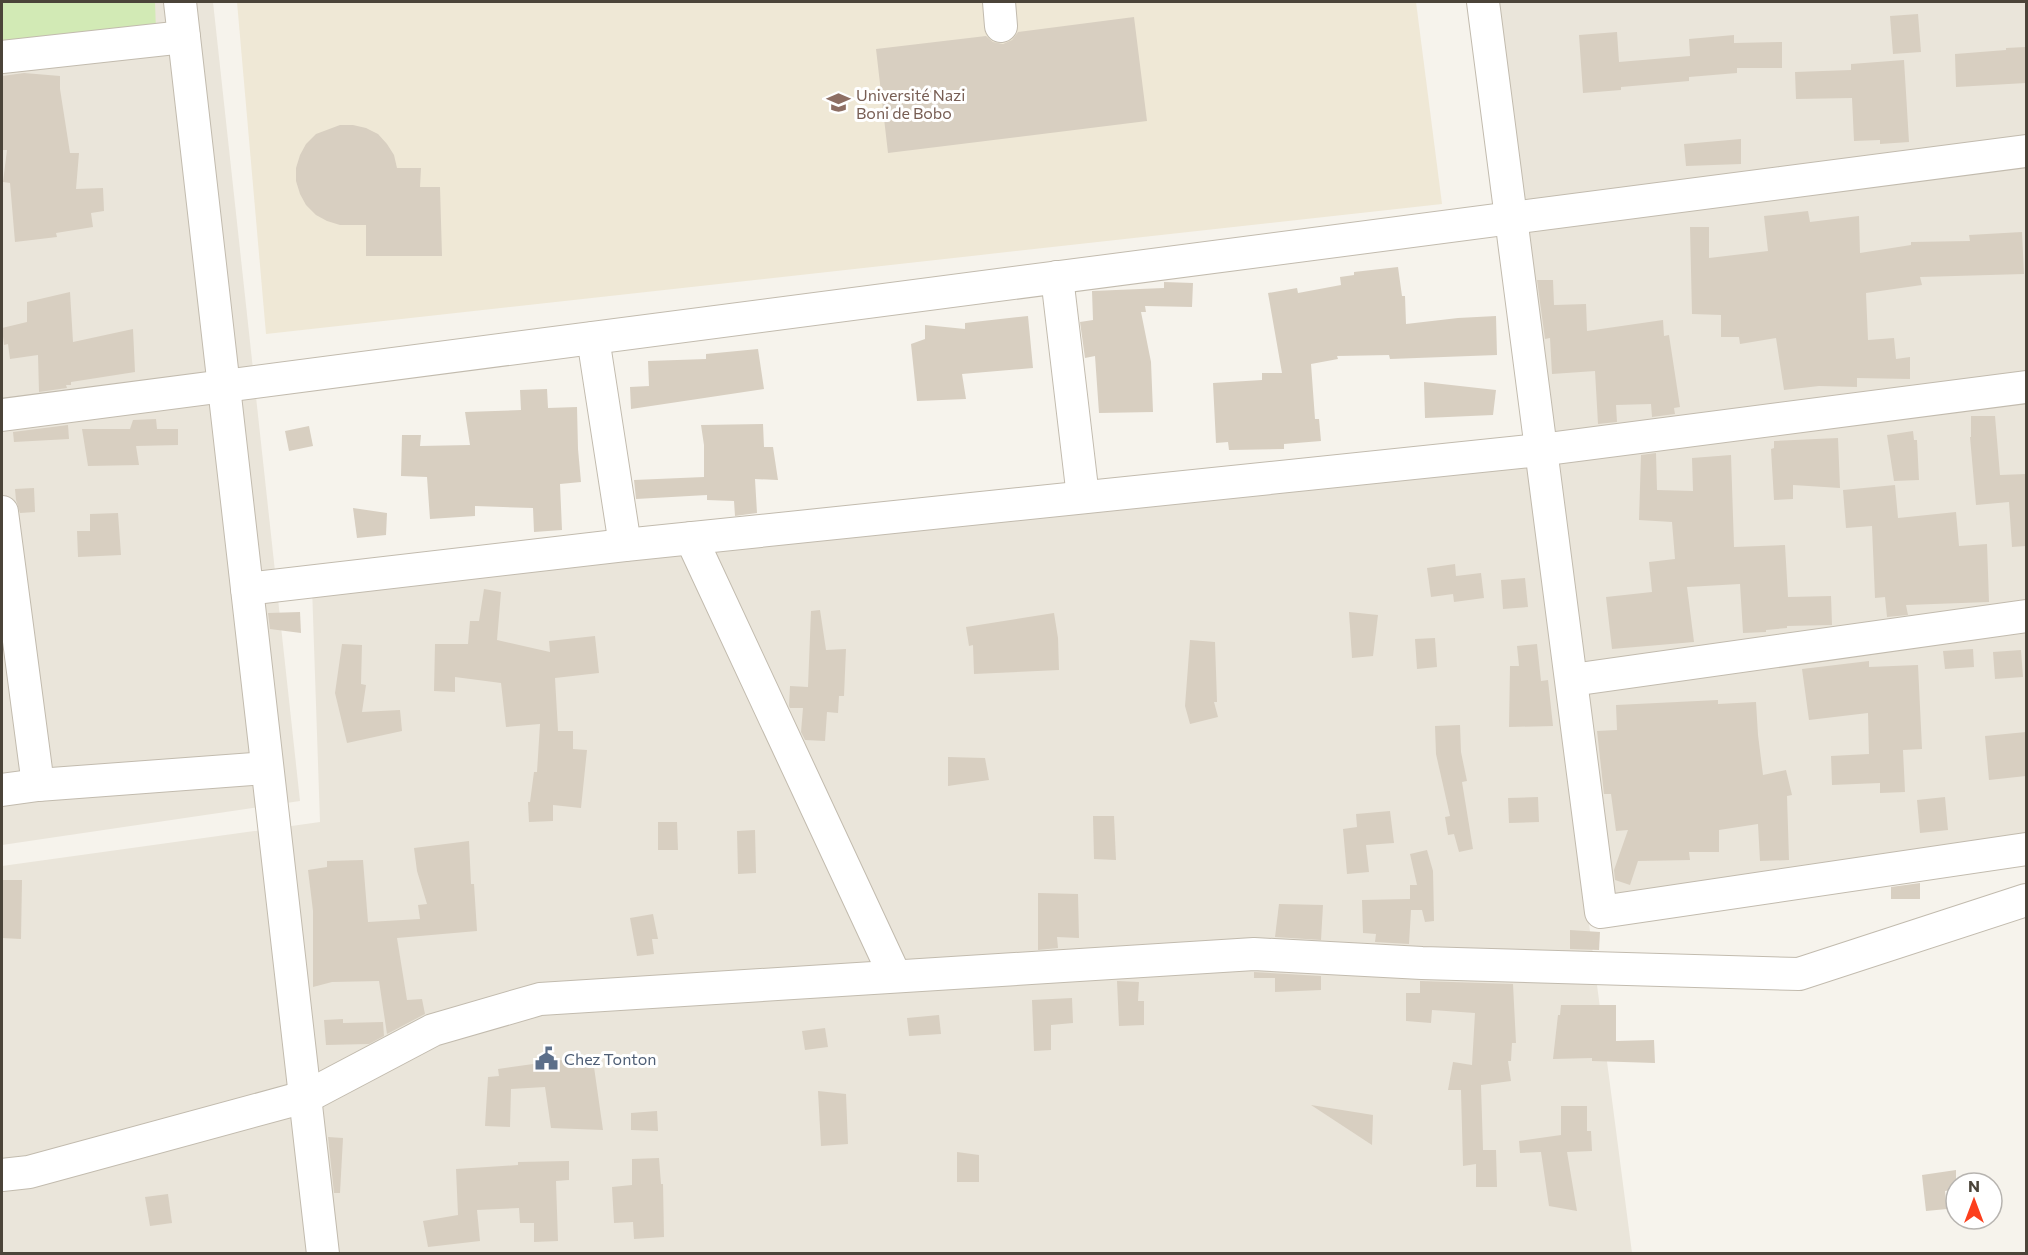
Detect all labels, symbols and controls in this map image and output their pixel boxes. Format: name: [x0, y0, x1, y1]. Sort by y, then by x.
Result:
place label: Université Nazi Boni de Bobo: [856, 85, 965, 122]
school or university icon: Université Nazi Boni de Bobo: [825, 90, 851, 116]
public building icon: Chez Tonton: [533, 1045, 559, 1071]
place label: Chez Tonton: [564, 1049, 657, 1068]
north arrow: [1944, 1171, 2004, 1231]
text: N: [1968, 1176, 1980, 1195]

